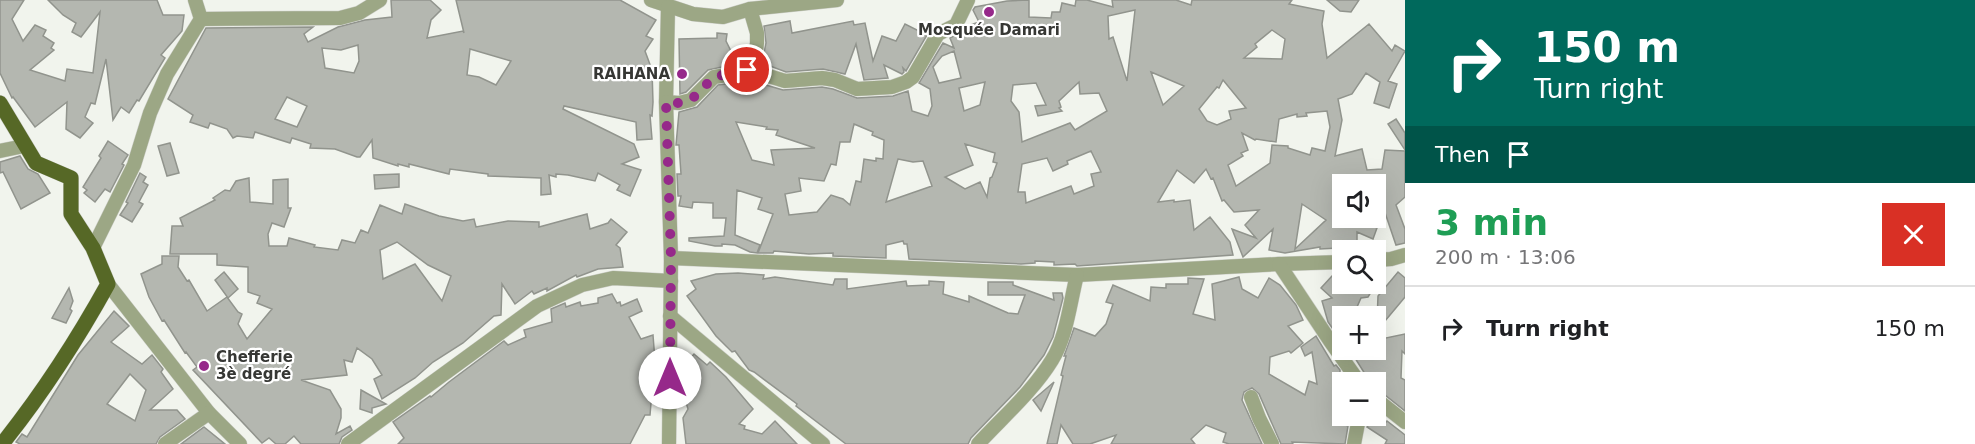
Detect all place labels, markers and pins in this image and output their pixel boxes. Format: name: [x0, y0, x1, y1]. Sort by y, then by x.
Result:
marker: Mosquée Damari: [982, 5, 996, 19]
place label: Mosquée Damari: [918, 21, 1060, 39]
pin: [721, 44, 772, 95]
place label: RAIHANA: [593, 65, 670, 83]
marker: RAIHANA: [675, 67, 689, 81]
place label: Chefferie 3è degré: [216, 348, 293, 383]
marker: Chefferie 3è degré: [197, 359, 211, 373]

